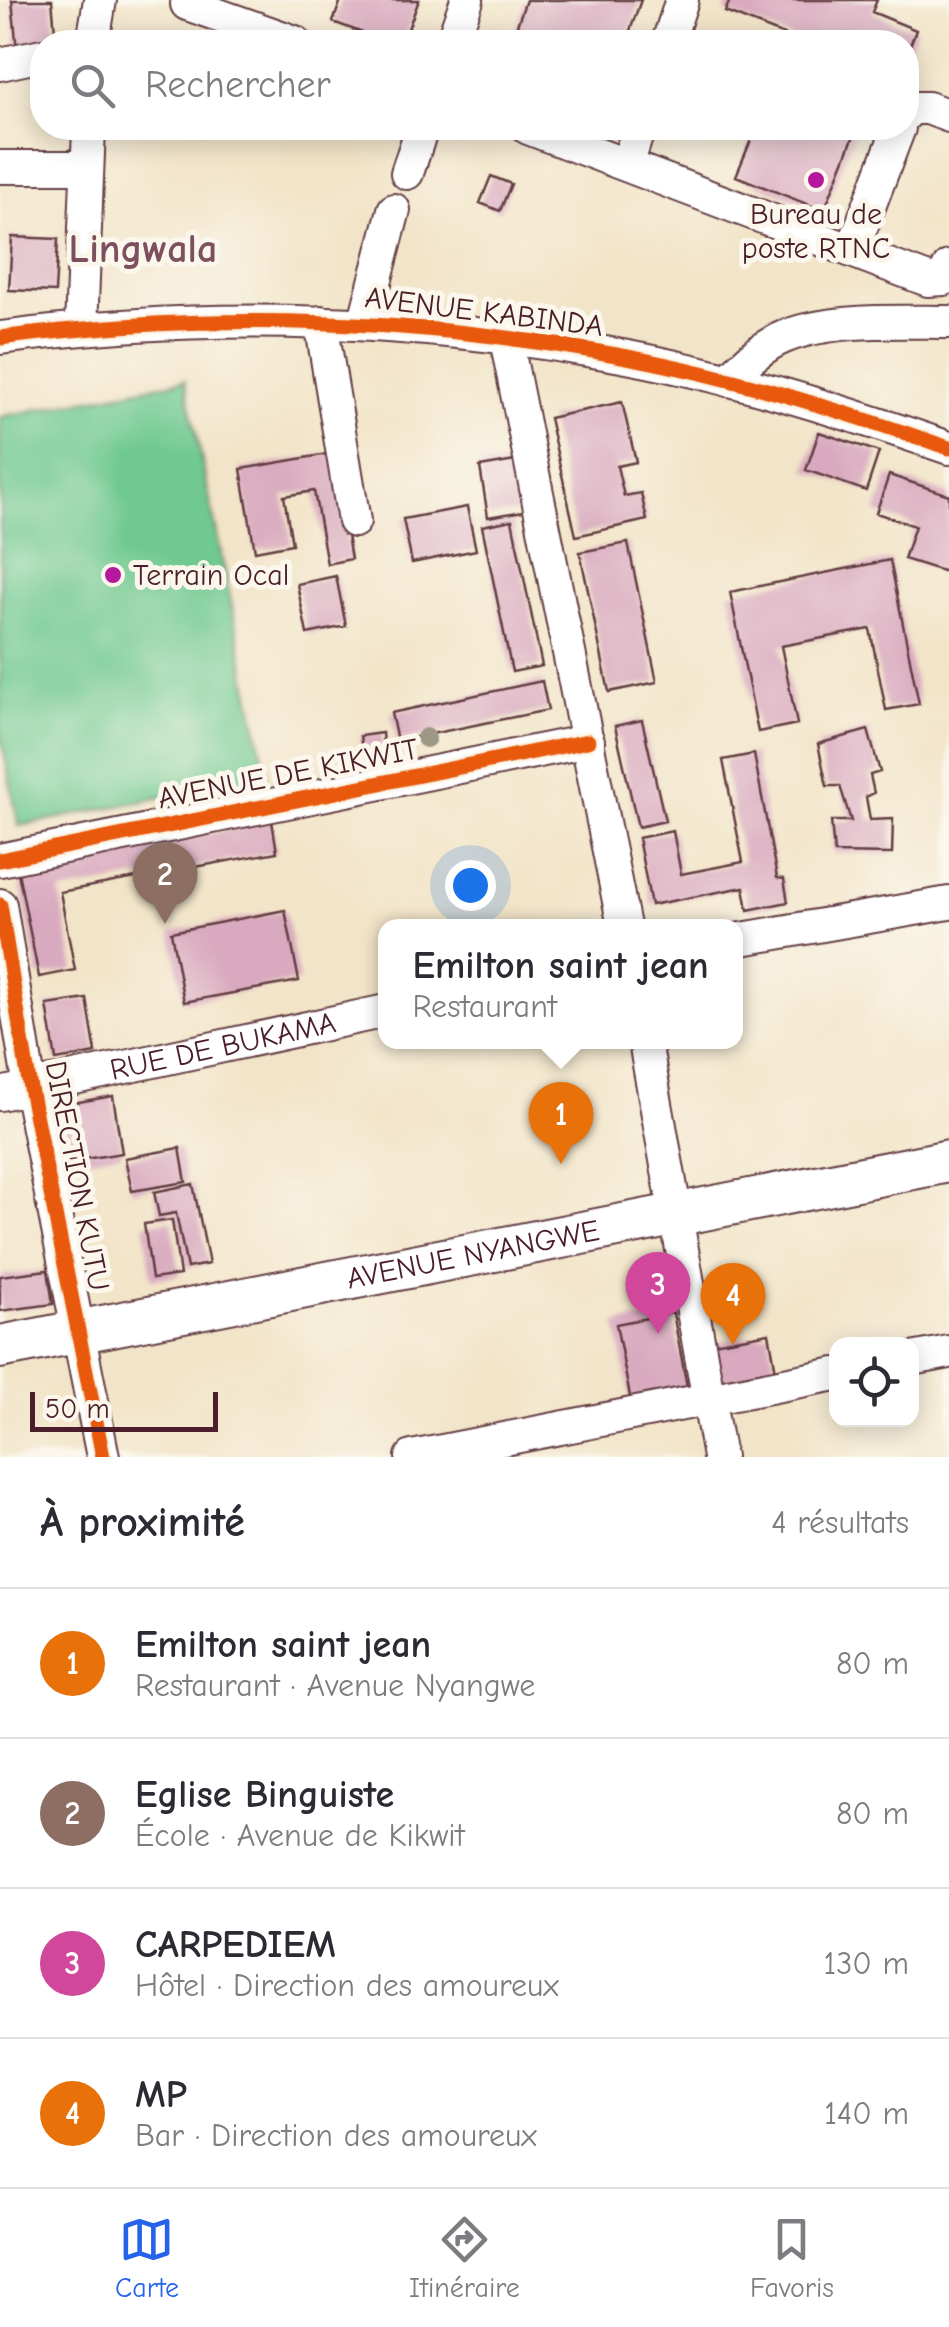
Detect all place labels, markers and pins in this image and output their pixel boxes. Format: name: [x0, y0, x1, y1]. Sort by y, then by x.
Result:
marker: Bureau de poste RTNC: [805, 169, 827, 191]
place label: Bureau de poste RTNC: [742, 197, 890, 266]
place label: Terrain Ocal: [133, 558, 289, 593]
marker: Terrain Ocal: [102, 564, 124, 586]
pin: 2: [132, 842, 198, 924]
pin: 1: [528, 1082, 594, 1164]
pin: 3: [626, 1252, 690, 1334]
pin: 4: [700, 1262, 766, 1345]

